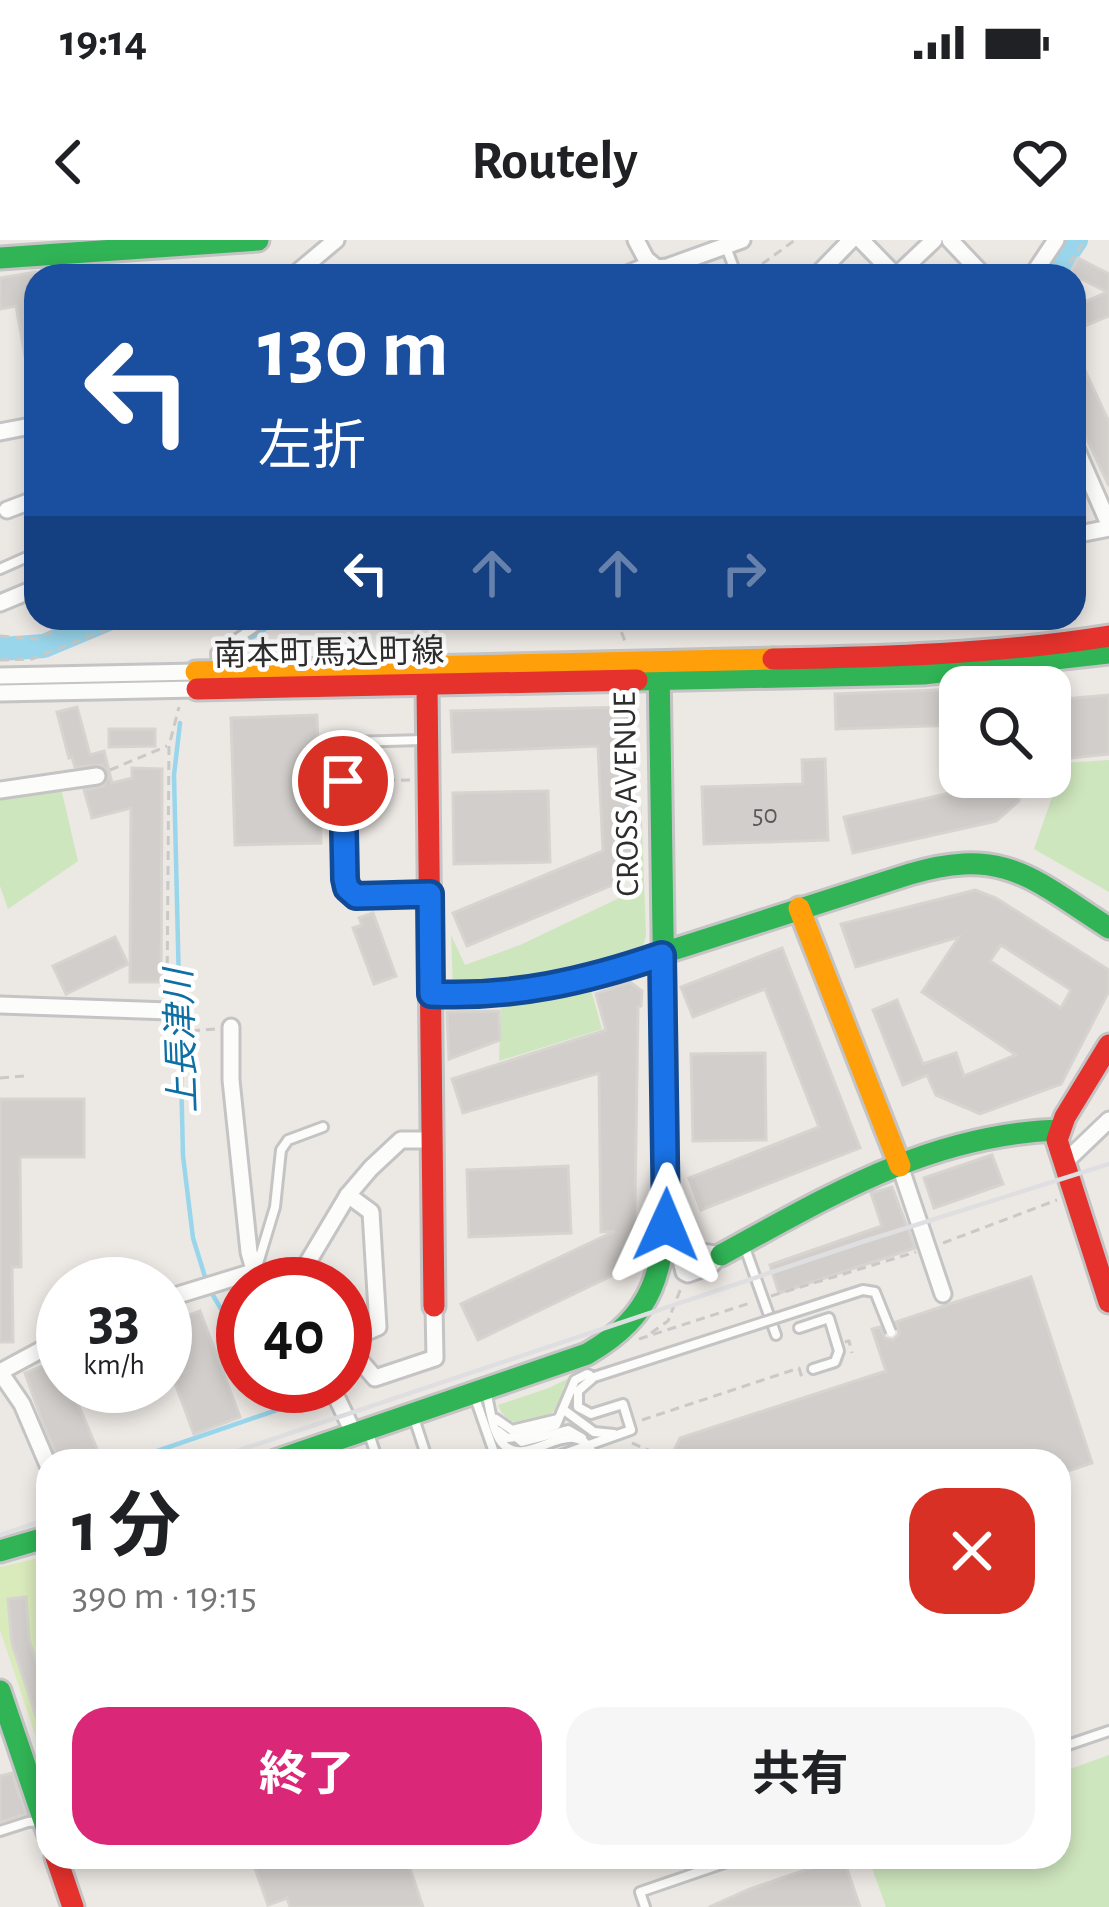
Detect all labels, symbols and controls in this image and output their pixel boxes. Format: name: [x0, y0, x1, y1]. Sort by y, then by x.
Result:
text: 19:14: [60, 19, 147, 64]
icon: back: [36, 129, 102, 195]
icon: heart: [1007, 129, 1073, 195]
text: Routely: [471, 135, 638, 189]
text: 130 m: [258, 308, 449, 392]
icon: left: [60, 312, 216, 468]
text: 左折: [258, 421, 366, 475]
icon: left: [333, 540, 399, 606]
icon: ahead: [459, 540, 525, 606]
icon: ahead: [585, 540, 651, 606]
icon: right: [711, 540, 777, 606]
street label: 南本町馬込町線: [213, 633, 445, 673]
map controls: [939, 666, 1071, 798]
button: search: [939, 666, 1071, 798]
street label: CROSS AVENUE: [609, 691, 645, 897]
pin: [292, 730, 394, 832]
icon: arrive: [310, 748, 376, 814]
house number: 50: [752, 801, 778, 828]
water label: 上長津川: [159, 964, 203, 1114]
position arrow: [603, 1162, 729, 1288]
speed limit sign: 40: [216, 1257, 372, 1413]
text: 33: [88, 1290, 140, 1350]
text: km/h: [83, 1350, 145, 1380]
button: close: [909, 1488, 1035, 1614]
text: 1 分: [72, 1492, 181, 1564]
text: 390 m · 19:15: [72, 1577, 257, 1616]
button: 終了: [72, 1707, 542, 1845]
button: 共有: [566, 1707, 1035, 1845]

